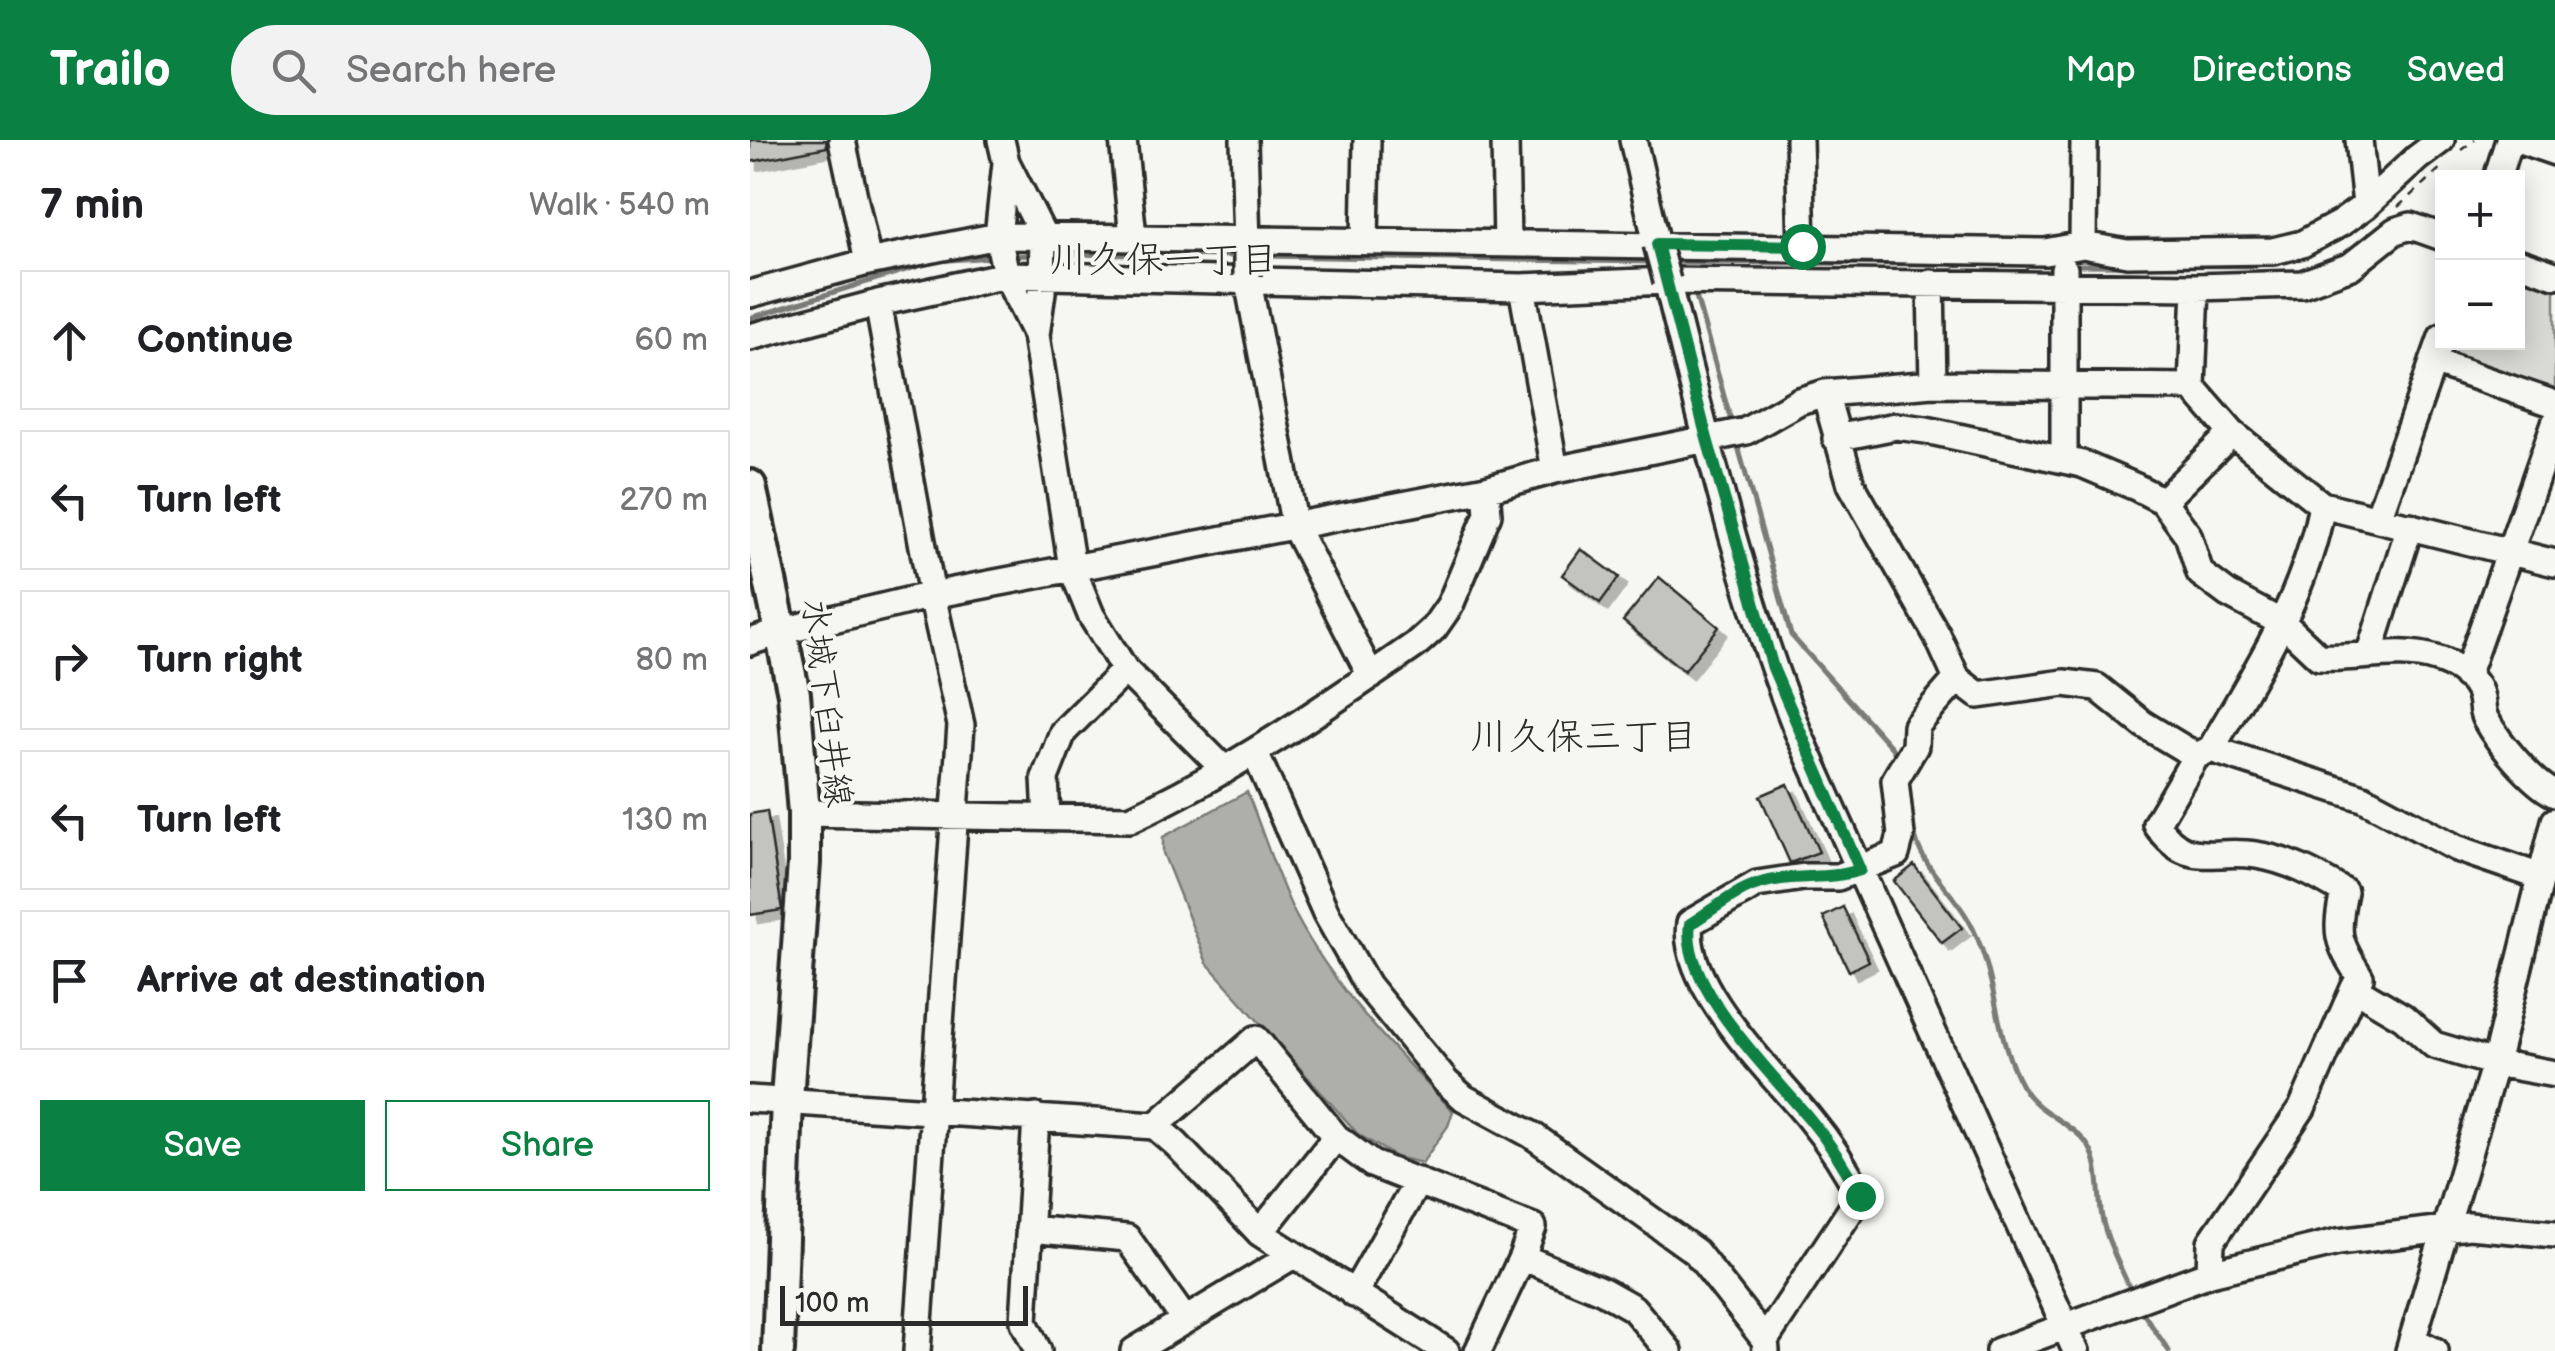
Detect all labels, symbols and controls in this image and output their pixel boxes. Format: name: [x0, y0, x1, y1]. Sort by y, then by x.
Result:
search box: [231, 25, 931, 115]
text: Trailo: [50, 42, 171, 99]
icon: search: [266, 43, 321, 98]
text: Search here: [346, 48, 556, 93]
text: Map: [2066, 49, 2136, 92]
text: Directions: [2191, 49, 2352, 92]
text: Saved: [2407, 49, 2505, 92]
map controls: [2435, 170, 2525, 350]
button: +: [2435, 170, 2525, 260]
text: 7 min: [40, 180, 144, 231]
text: Walk · 540 m: [529, 186, 710, 225]
route start: [1780, 224, 1826, 270]
district label: 川久保一丁目: [1050, 238, 1278, 283]
button: −: [2435, 260, 2525, 350]
icon: ahead: [42, 313, 97, 368]
text: Continue: [137, 318, 293, 363]
text: 60 m: [635, 321, 708, 360]
icon: left: [42, 473, 97, 528]
text: Turn left: [137, 478, 281, 523]
text: 270 m: [619, 481, 708, 520]
street label: 水城下臼井線: [792, 596, 860, 810]
icon: right: [42, 633, 97, 688]
text: Turn right: [137, 638, 302, 683]
text: 80 m: [635, 641, 708, 680]
district label: 川久保三丁目: [1470, 715, 1698, 760]
icon: left: [42, 793, 97, 848]
text: Turn left: [137, 798, 281, 843]
text: 130 m: [622, 801, 708, 840]
icon: arrive: [42, 953, 97, 1008]
text: Arrive at destination: [137, 958, 486, 1003]
button: Save: [40, 1100, 365, 1191]
button: Share: [385, 1100, 710, 1191]
route end: [1838, 1174, 1884, 1220]
scale bar: [780, 1281, 1028, 1326]
text: 100 m: [795, 1287, 869, 1320]

